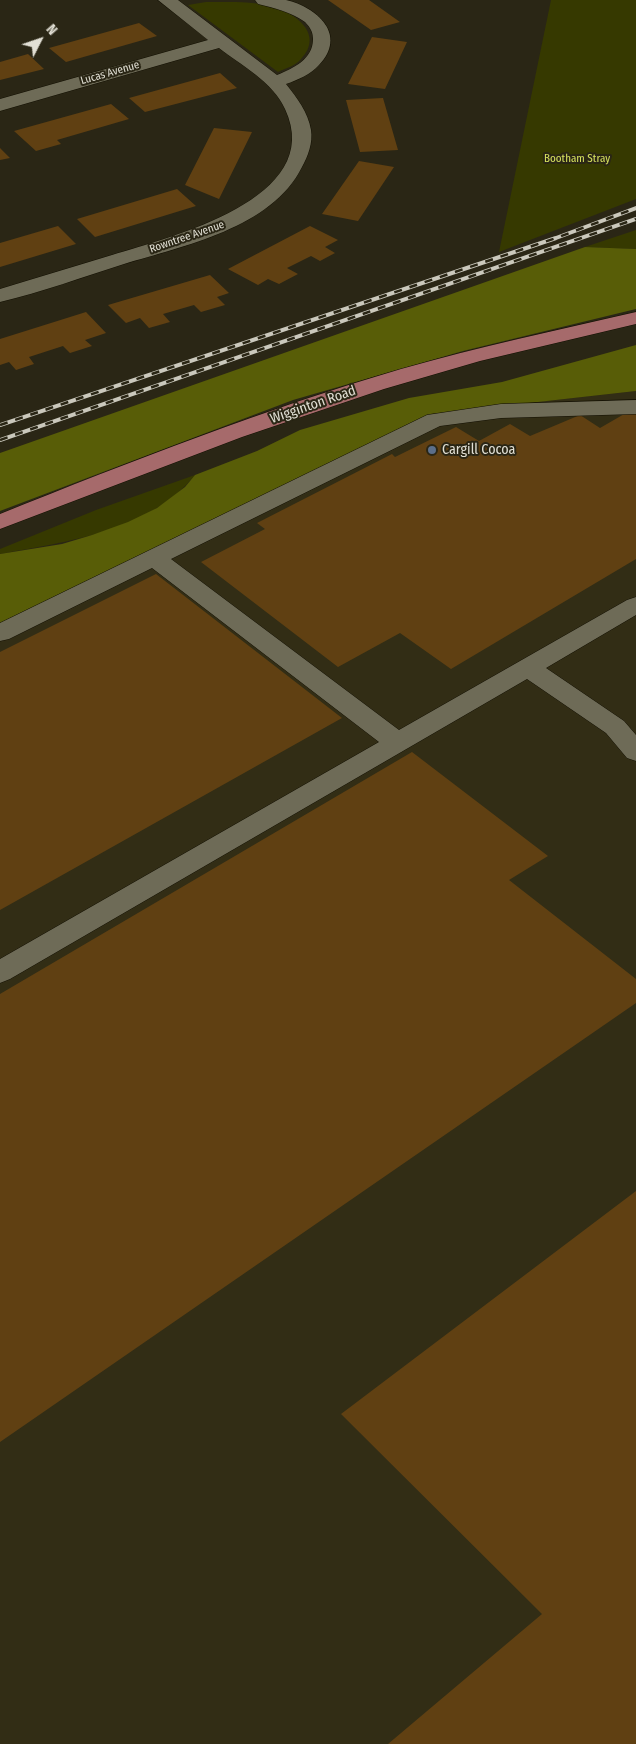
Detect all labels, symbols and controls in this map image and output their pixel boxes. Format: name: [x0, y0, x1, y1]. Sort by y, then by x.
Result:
north arrow: [15, 15, 65, 65]
text: N: [43, 21, 61, 39]
street label: Lucas Avenue: [79, 58, 141, 88]
park label: Bootham Stray: [544, 152, 610, 166]
street label: Rowntree Avenue: [148, 218, 226, 256]
street label: Wigginton Road: [268, 382, 358, 428]
place label: Cargill Cocoa: [442, 442, 515, 458]
marker: Cargill Cocoa: [426, 444, 438, 456]

